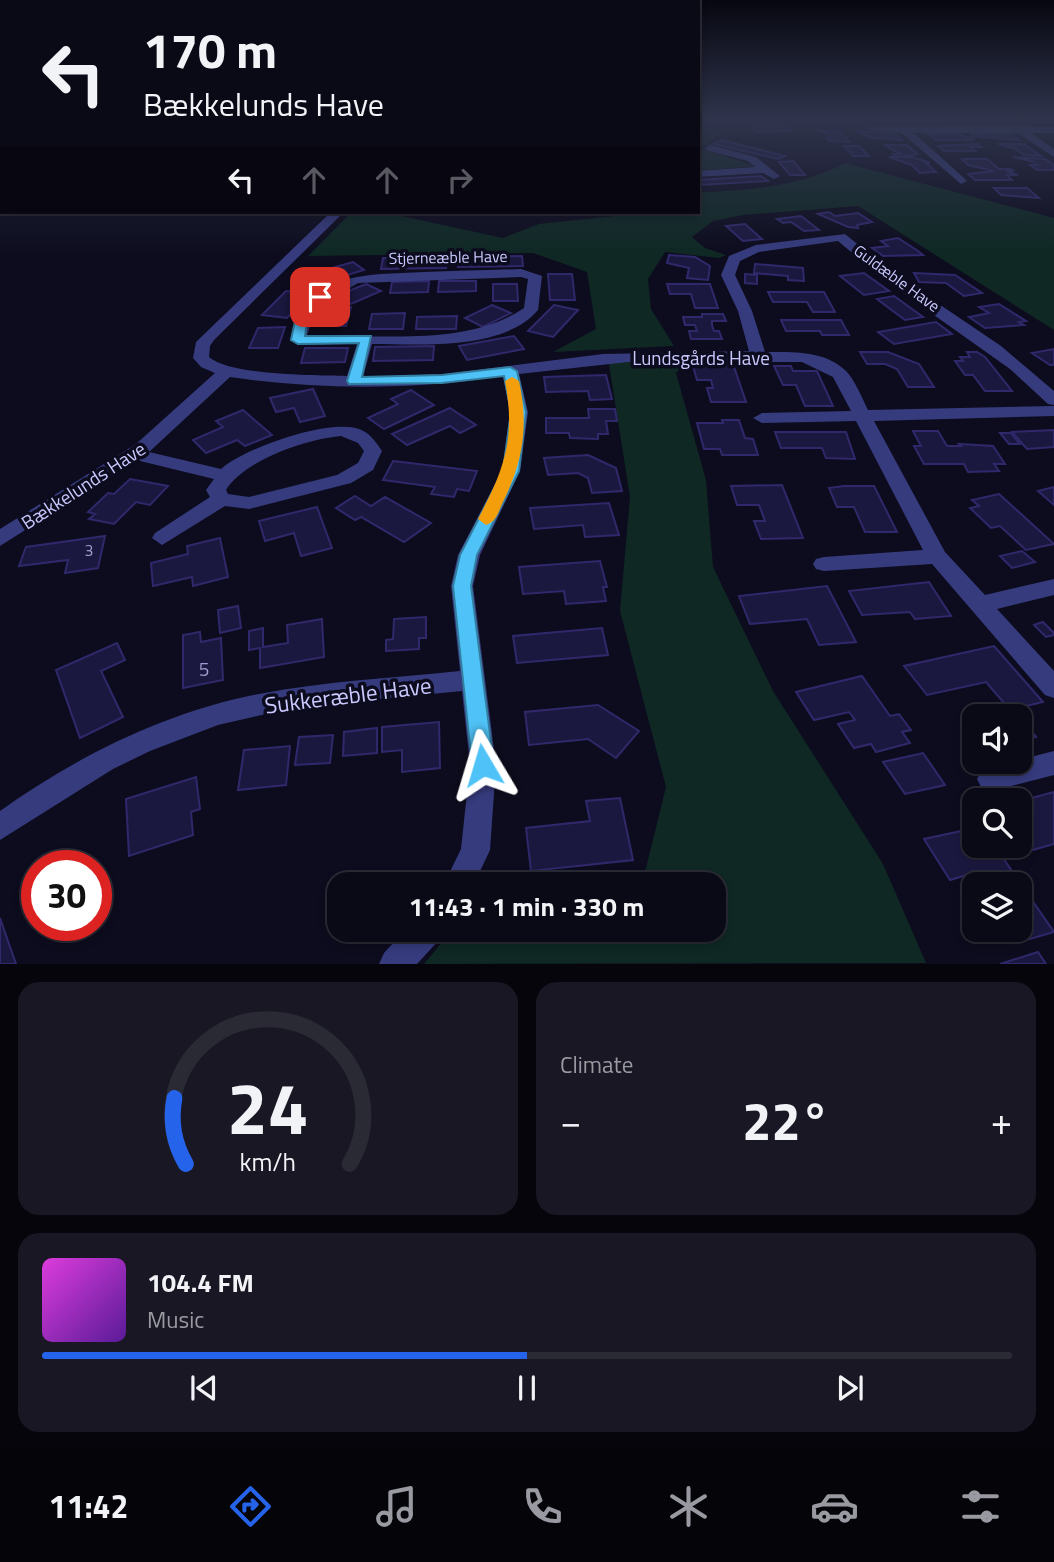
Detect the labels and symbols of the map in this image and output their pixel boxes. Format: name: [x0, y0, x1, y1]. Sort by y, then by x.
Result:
street label: Guldæble Have: [849, 238, 945, 318]
street label: Stjerneæble Have: [388, 244, 508, 270]
pin: [290, 267, 350, 327]
street label: Lundsgårds Have: [632, 343, 770, 372]
street label: Bækkelunds Have: [15, 434, 151, 536]
house number: 3: [85, 538, 93, 562]
house number: 5: [199, 654, 209, 683]
street label: Sukkeræble Have: [263, 667, 433, 723]
position arrow: [446, 728, 520, 802]
speed limit sign: 30: [21, 850, 112, 941]

